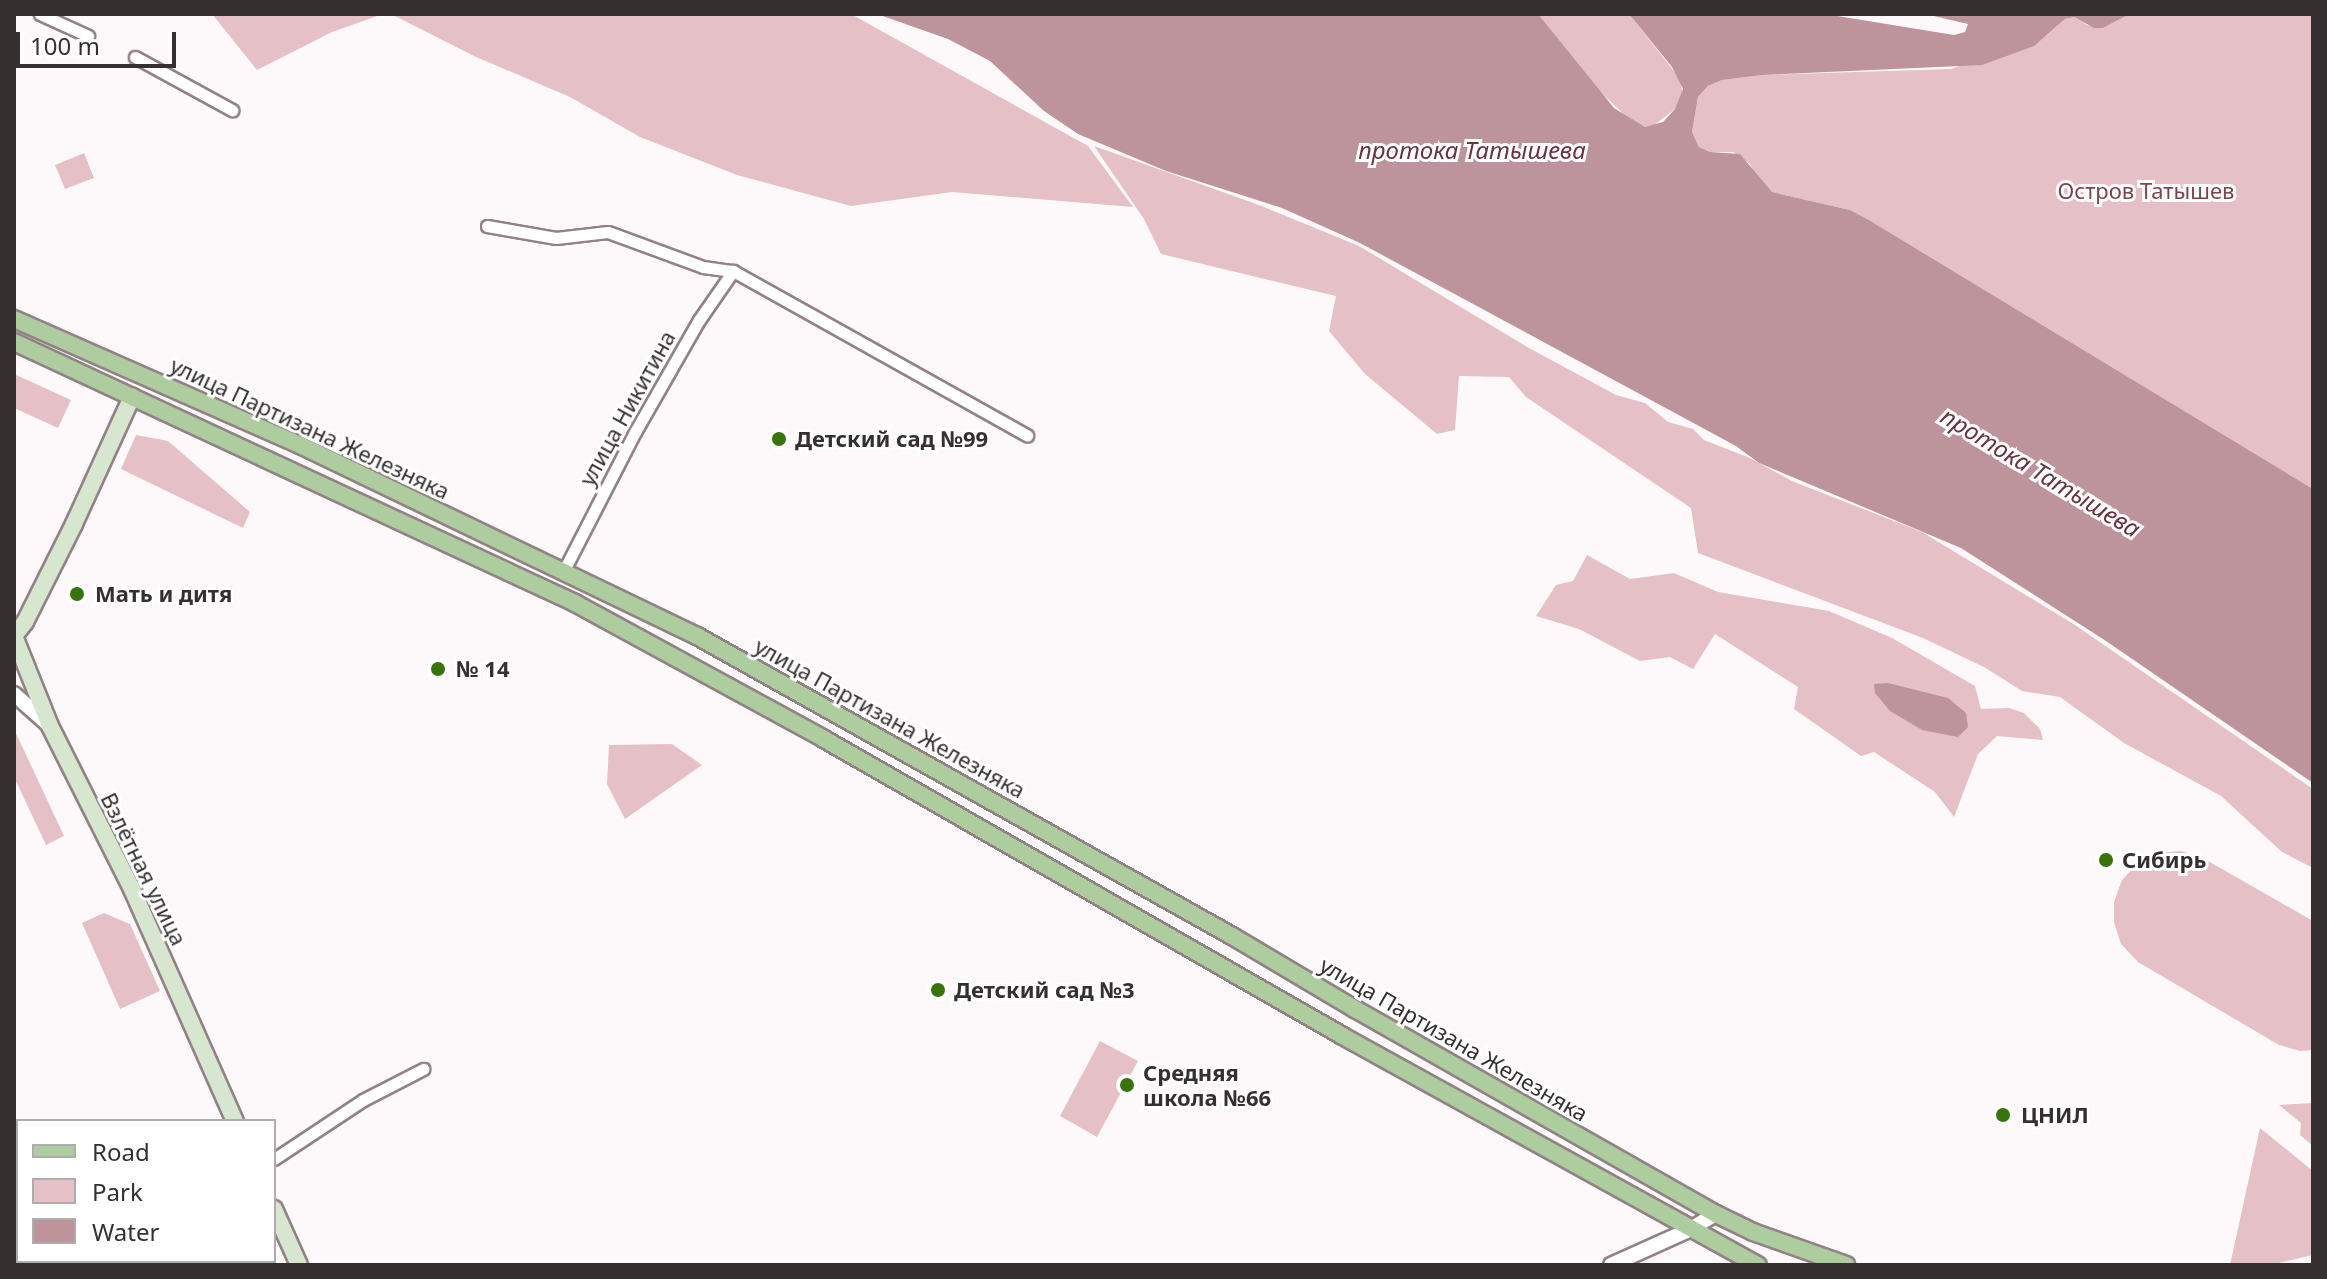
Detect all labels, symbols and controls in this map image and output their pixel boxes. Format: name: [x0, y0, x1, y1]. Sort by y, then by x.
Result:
scale bar: [20, 16, 180, 66]
text: 100 m: [30, 29, 100, 62]
water label: протока Татышева: [1358, 136, 1586, 164]
park label: Остров Татышев: [2058, 178, 2234, 204]
street label: улица Никитина: [574, 326, 680, 490]
street label: улица Партизана Железняка: [166, 352, 454, 504]
water label: протока Татышева: [1936, 401, 2146, 543]
place label: Детский сад №99: [795, 426, 988, 452]
marker: Детский сад №99: [770, 430, 788, 448]
place label: Мать и дитя: [95, 581, 232, 607]
marker: Мать и дитя: [66, 583, 88, 605]
street label: улица Партизана Железняка: [750, 633, 1030, 803]
place label: № 14: [456, 656, 510, 682]
marker: № 14: [427, 658, 449, 680]
street label: Взлётная улица: [96, 788, 192, 950]
place label: Сибирь: [2122, 847, 2207, 873]
marker: Сибирь: [2097, 851, 2115, 869]
street label: улица Партизана Железняка: [1315, 951, 1593, 1127]
place label: Детский сад №3: [954, 977, 1135, 1003]
marker: Детский сад №3: [929, 981, 947, 999]
place label: Средняя школа №66: [1143, 1059, 1271, 1110]
marker: Средняя школа №66: [1118, 1076, 1136, 1094]
place label: ЦНИЛ: [2021, 1102, 2089, 1128]
marker: ЦНИЛ: [1992, 1104, 2014, 1126]
legend: [16, 1119, 276, 1263]
text: Road: [92, 1135, 150, 1168]
text: Park: [92, 1175, 143, 1208]
text: Water: [92, 1215, 159, 1248]

